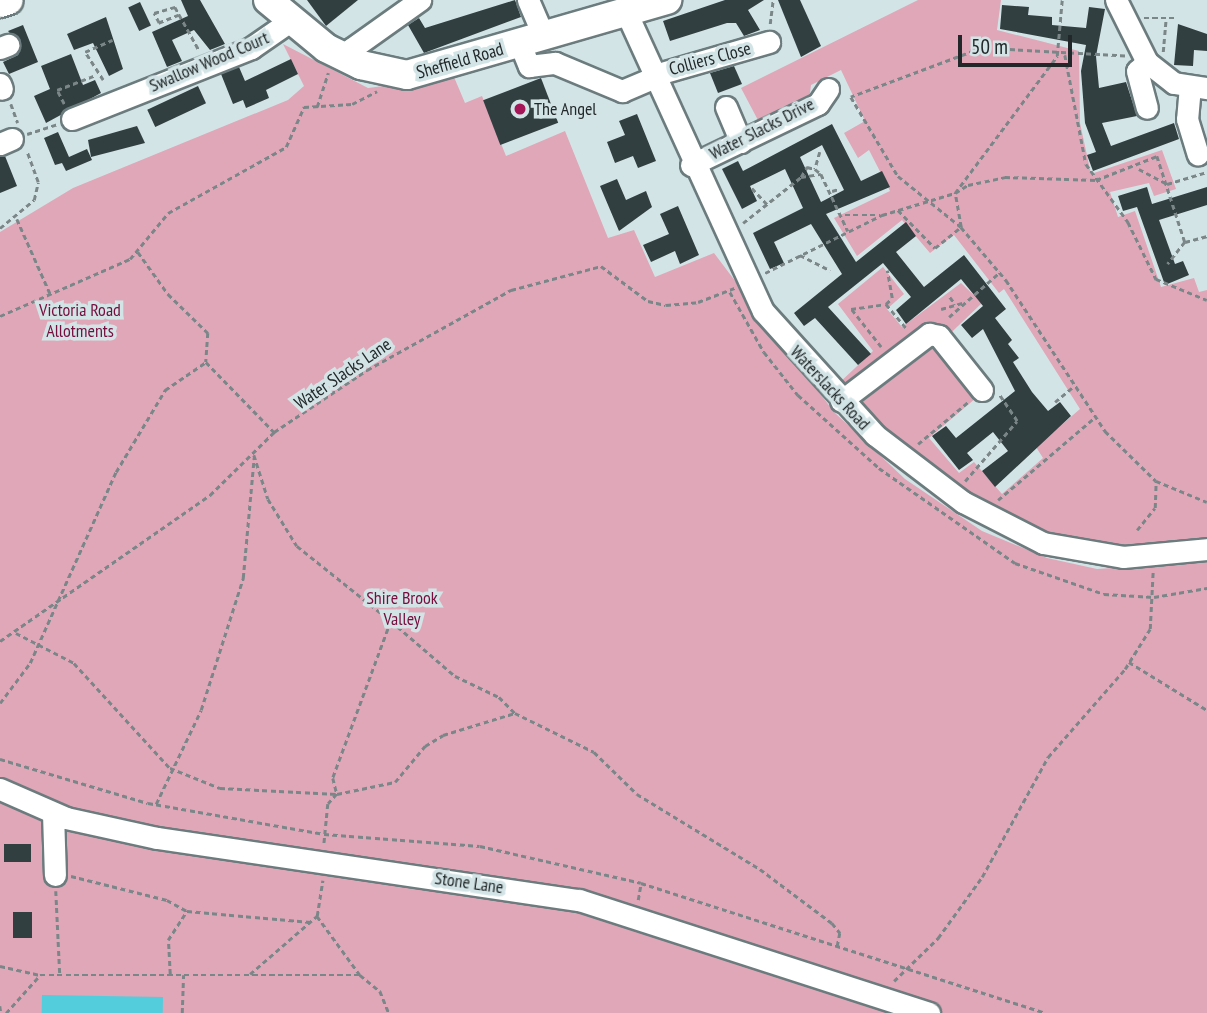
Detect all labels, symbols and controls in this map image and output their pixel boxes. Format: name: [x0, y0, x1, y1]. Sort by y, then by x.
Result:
scale bar: [962, 21, 1076, 65]
street label: Swallow Wood Court: [146, 27, 272, 97]
text: 50 m: [971, 33, 1008, 60]
street label: Sheffield Road: [414, 38, 506, 84]
street label: Colliers Close: [667, 38, 753, 80]
street label: Water Slacks Drive: [706, 93, 818, 165]
place label: The Angel: [534, 98, 597, 120]
marker: The Angel: [512, 101, 528, 117]
park label: Victoria Road Allotments: [39, 300, 121, 342]
street label: Water Slacks Lane: [291, 334, 395, 414]
street label: Waterslacks Road: [786, 341, 874, 435]
park label: Shire Brook Valley: [366, 588, 438, 630]
street label: Stone Lane: [433, 867, 505, 899]

